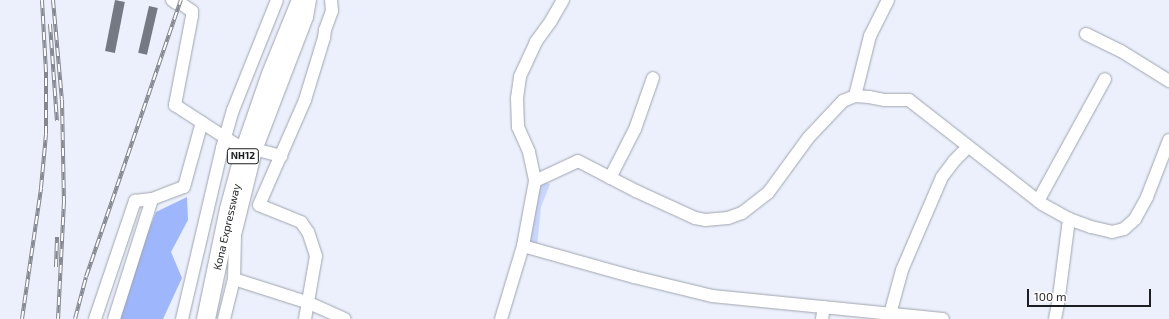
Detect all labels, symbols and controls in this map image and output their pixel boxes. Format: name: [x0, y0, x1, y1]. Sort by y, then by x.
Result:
road number: NH12: [226, 148, 260, 164]
street label: Kona Expressway: [211, 183, 243, 271]
scale bar: [1029, 281, 1153, 307]
text: 100 m: [1034, 289, 1066, 303]

